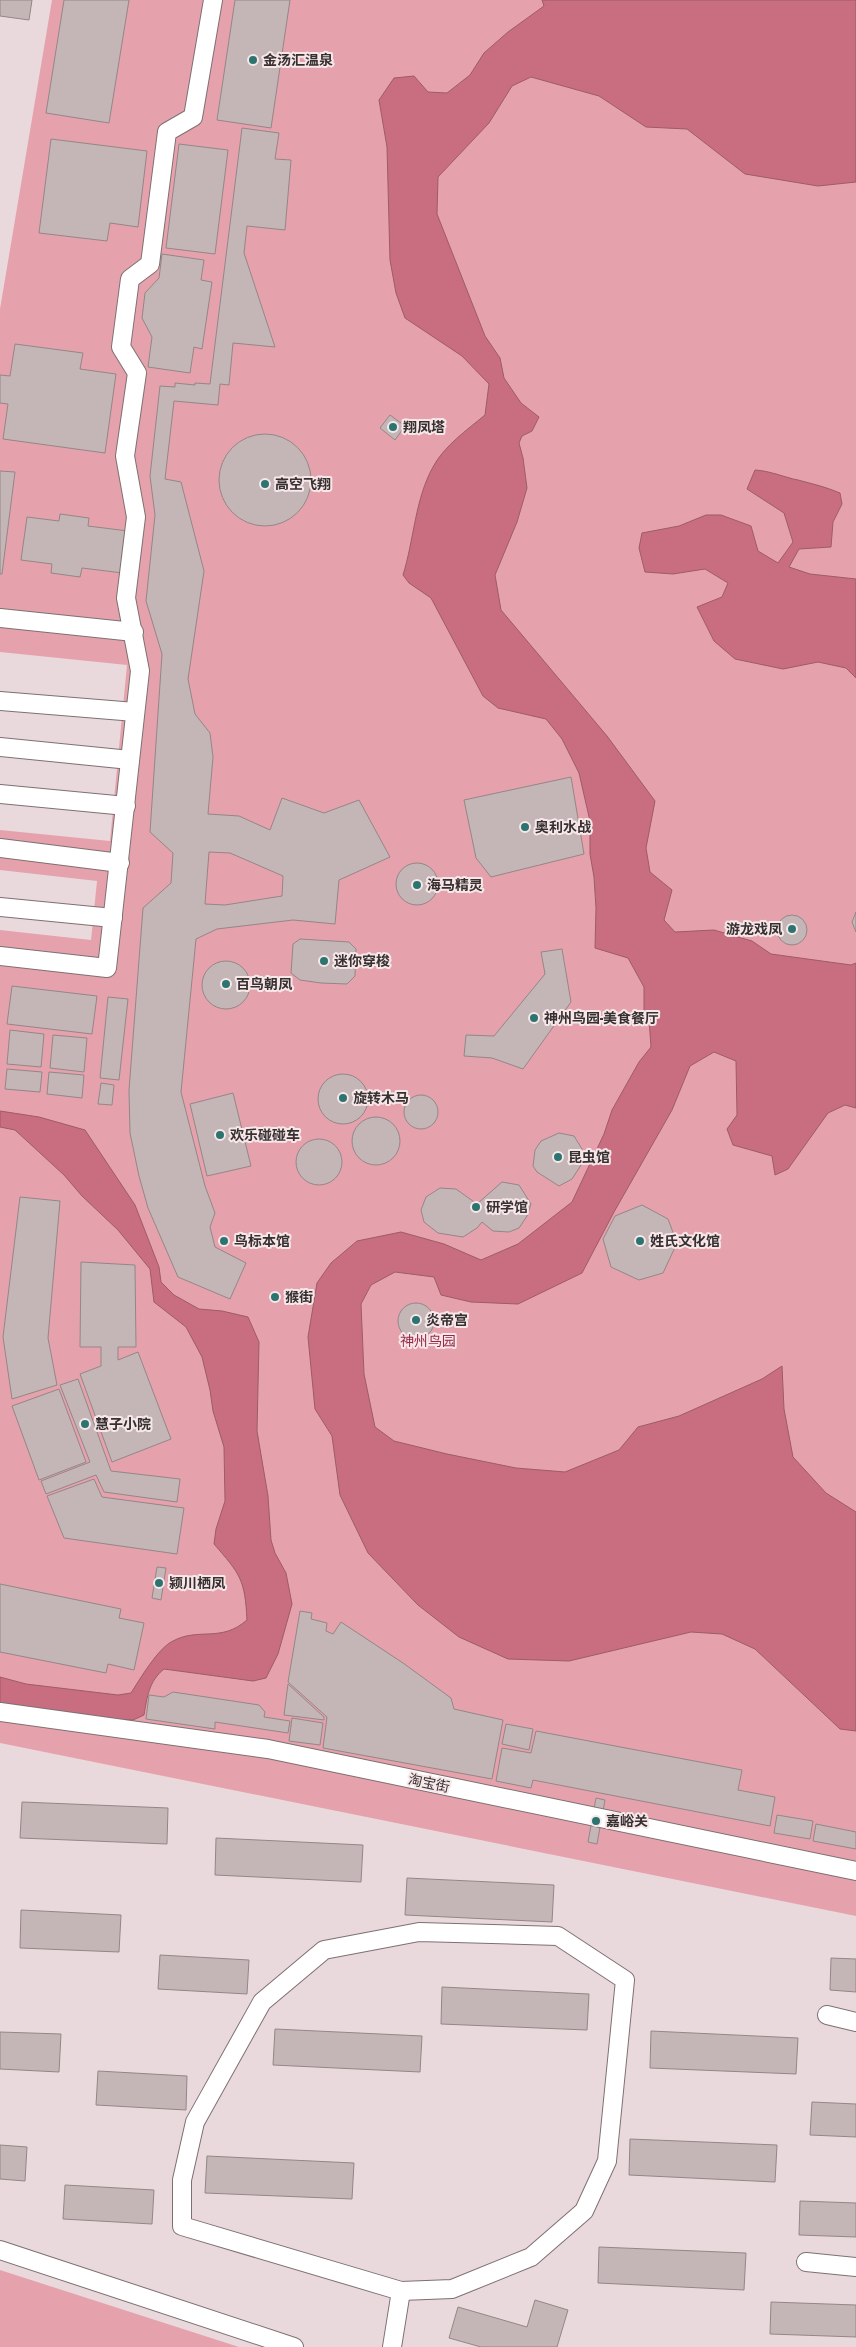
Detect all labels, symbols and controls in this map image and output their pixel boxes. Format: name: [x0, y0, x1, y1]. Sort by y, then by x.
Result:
place label: 金汤汇温泉: [263, 50, 333, 70]
marker: 金汤汇温泉: [247, 54, 259, 66]
place label: 翔凤塔: [403, 417, 445, 437]
marker: 翔凤塔: [387, 421, 399, 433]
place label: 高空飞翔: [275, 474, 331, 494]
marker: 高空飞翔: [259, 478, 271, 490]
place label: 奥利水战: [535, 817, 591, 837]
marker: 奥利水战: [519, 821, 531, 833]
place label: 海马精灵: [427, 875, 483, 895]
marker: 海马精灵: [411, 879, 423, 891]
place label: 游龙戏凤: [726, 919, 783, 939]
marker: 游龙戏凤: [786, 923, 798, 935]
place label: 迷你穿梭: [334, 951, 390, 971]
marker: 迷你穿梭: [318, 955, 330, 967]
place label: 百鸟朝凤: [236, 974, 293, 994]
marker: 百鸟朝凤: [220, 978, 232, 990]
place label: 神州鸟园-美食餐厅: [544, 1008, 659, 1028]
marker: 神州鸟园-美食餐厅: [528, 1012, 540, 1024]
place label: 旋转木马: [353, 1088, 409, 1108]
marker: 旋转木马: [337, 1092, 349, 1104]
place label: 欢乐碰碰车: [230, 1125, 300, 1145]
marker: 欢乐碰碰车: [214, 1129, 226, 1141]
place label: 昆虫馆: [568, 1147, 610, 1167]
marker: 昆虫馆: [552, 1151, 564, 1163]
place label: 研学馆: [486, 1197, 528, 1217]
marker: 研学馆: [470, 1201, 482, 1213]
place label: 鸟标本馆: [234, 1231, 290, 1251]
place label: 姓氏文化馆: [650, 1231, 720, 1251]
marker: 鸟标本馆: [218, 1235, 230, 1247]
marker: 姓氏文化馆: [634, 1235, 646, 1247]
place label: 猴街: [285, 1287, 313, 1307]
marker: 猴街: [269, 1291, 281, 1303]
place label: 炎帝宫: [426, 1310, 468, 1330]
marker: 炎帝宫: [410, 1314, 422, 1326]
park label: 神州鸟园: [400, 1331, 456, 1351]
place label: 慧子小院: [95, 1414, 151, 1434]
marker: 慧子小院: [79, 1418, 91, 1430]
place label: 颍川栖凤: [169, 1573, 226, 1593]
marker: 颍川栖凤: [153, 1577, 165, 1589]
street label: 淘宝街: [406, 1769, 452, 1797]
place label: 嘉峪关: [606, 1811, 648, 1831]
marker: 嘉峪关: [590, 1815, 602, 1827]

